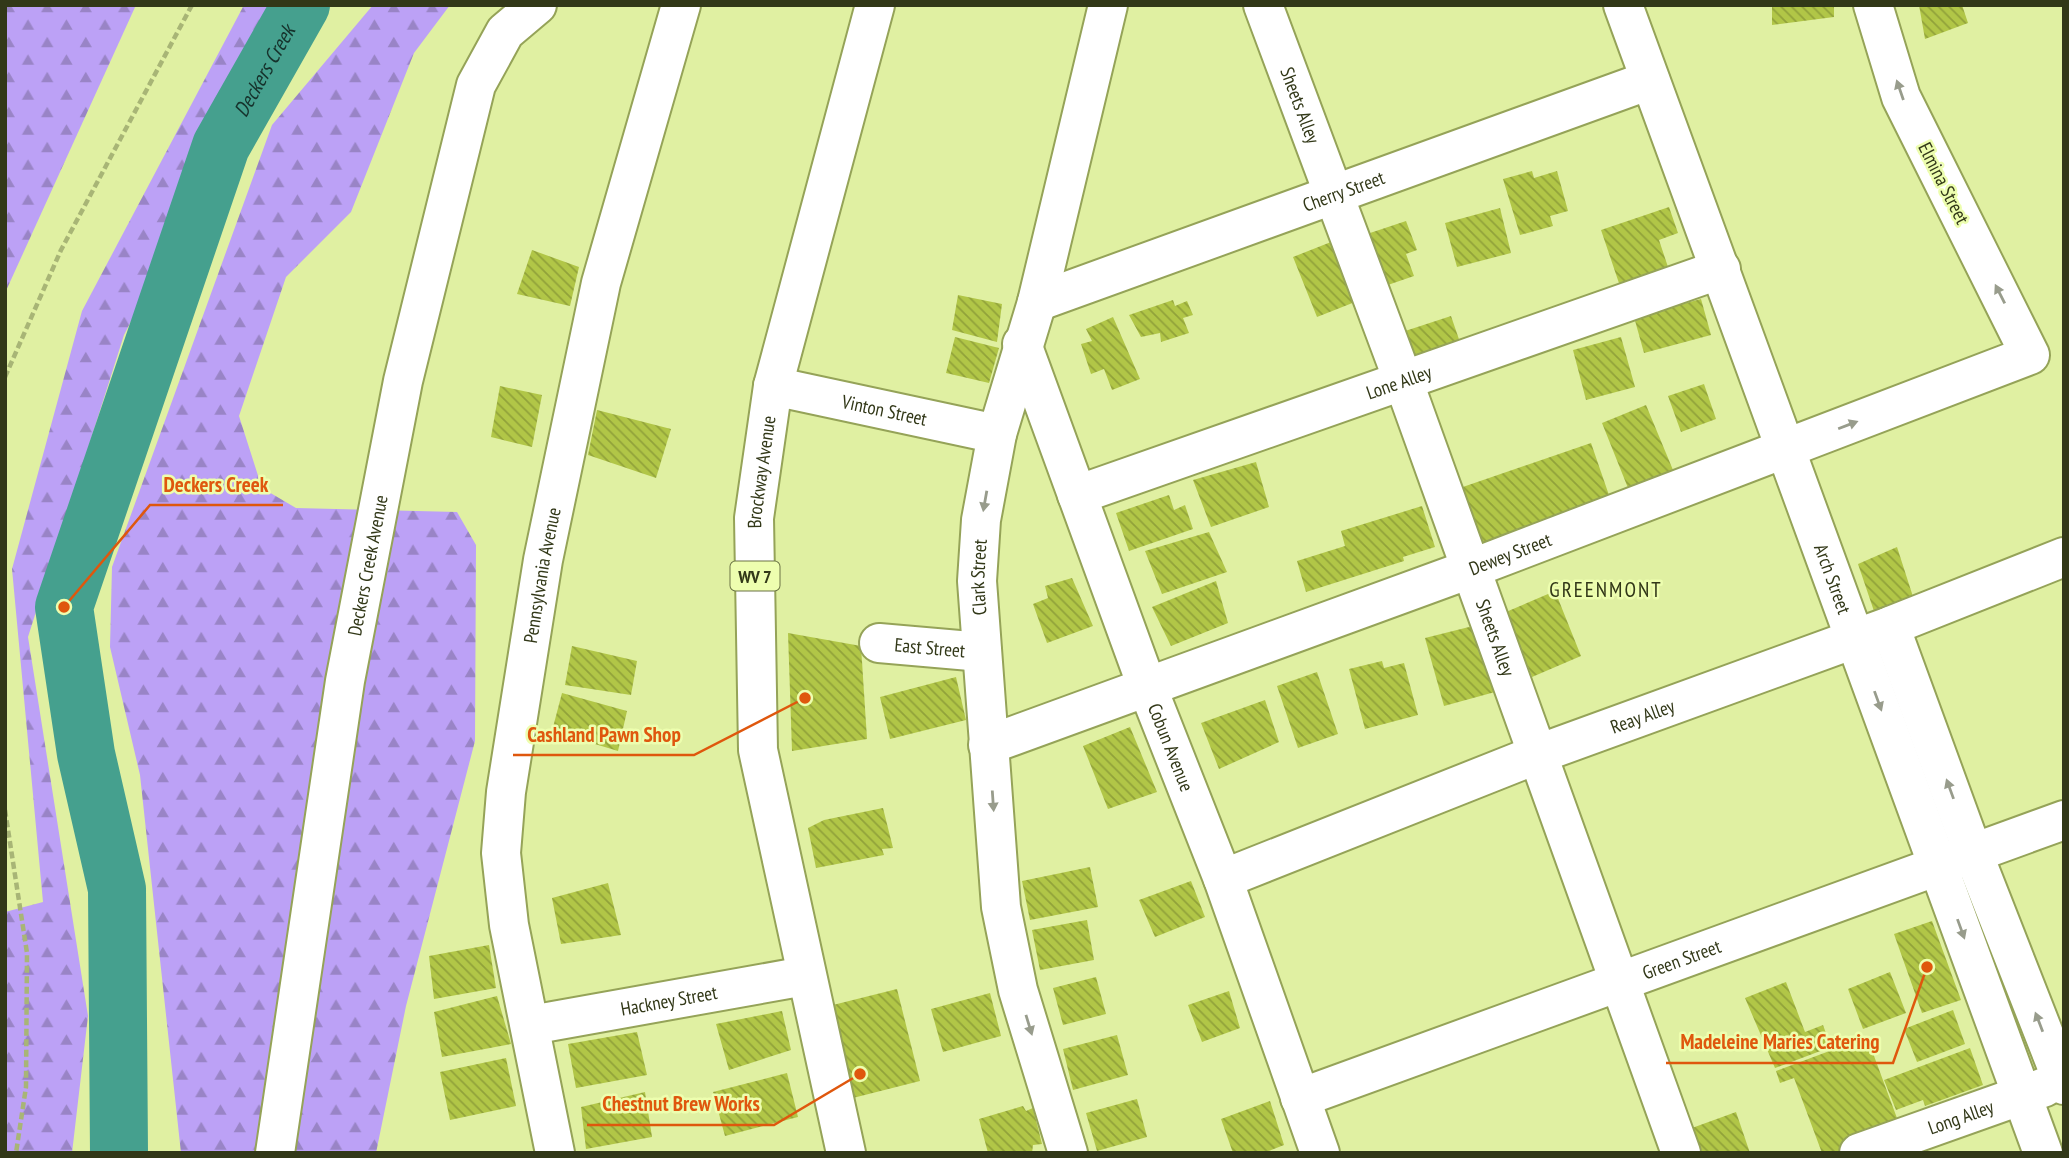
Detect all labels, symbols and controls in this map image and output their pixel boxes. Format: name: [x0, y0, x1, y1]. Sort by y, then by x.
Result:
water label: Deckers Creek: [227, 17, 302, 121]
street label: Sheets Alley: [1275, 64, 1326, 148]
one-way arrow: [1894, 79, 1905, 100]
street label: Elmina Street: [1913, 138, 1975, 229]
street label: Cherry Street: [1299, 165, 1388, 217]
one-way arrow: [1994, 284, 2005, 304]
street label: Lone Alley: [1363, 359, 1435, 405]
street label: Vinton Street: [839, 389, 930, 431]
street label: Brockway Avenue: [742, 414, 781, 529]
one-way arrow: [1837, 420, 1858, 431]
callout: Deckers Creek: [150, 463, 283, 505]
text: Deckers Creek: [164, 471, 269, 498]
one-way arrow: [979, 490, 990, 512]
street label: Deckers Creek Avenue: [342, 493, 393, 638]
street label: Pennsylvania Avenue: [518, 505, 566, 645]
street label: Dewey Street: [1465, 527, 1555, 580]
street label: Clark Street: [965, 537, 992, 616]
street label: Arch Street: [1809, 541, 1857, 618]
road number: WV 7: [730, 562, 780, 590]
district label: GREENMONT: [1549, 576, 1663, 603]
street label: Sheets Alley: [1471, 596, 1521, 680]
street label: East Street: [893, 632, 967, 663]
one-way arrow: [1873, 690, 1884, 711]
street label: Reay Alley: [1607, 693, 1679, 739]
street label: Cobun Avenue: [1143, 700, 1199, 795]
callout: Cashland Pawn Shop: [513, 713, 694, 755]
text: Cashland Pawn Shop: [527, 721, 681, 748]
one-way arrow: [1944, 778, 1955, 799]
one-way arrow: [988, 790, 999, 812]
one-way arrow: [1955, 919, 1966, 940]
street label: Green Street: [1639, 934, 1725, 984]
street label: Hackney Street: [619, 980, 720, 1021]
one-way arrow: [2033, 1011, 2044, 1032]
one-way arrow: [1024, 1014, 1034, 1035]
callout: Madeleine Maries Catering: [1666, 1021, 1893, 1063]
text: Madeleine Maries Catering: [1680, 1028, 1880, 1055]
callout: Chestnut Brew Works: [587, 1083, 774, 1125]
text: Chestnut Brew Works: [602, 1090, 760, 1117]
street label: Long Alley: [1925, 1094, 1998, 1140]

